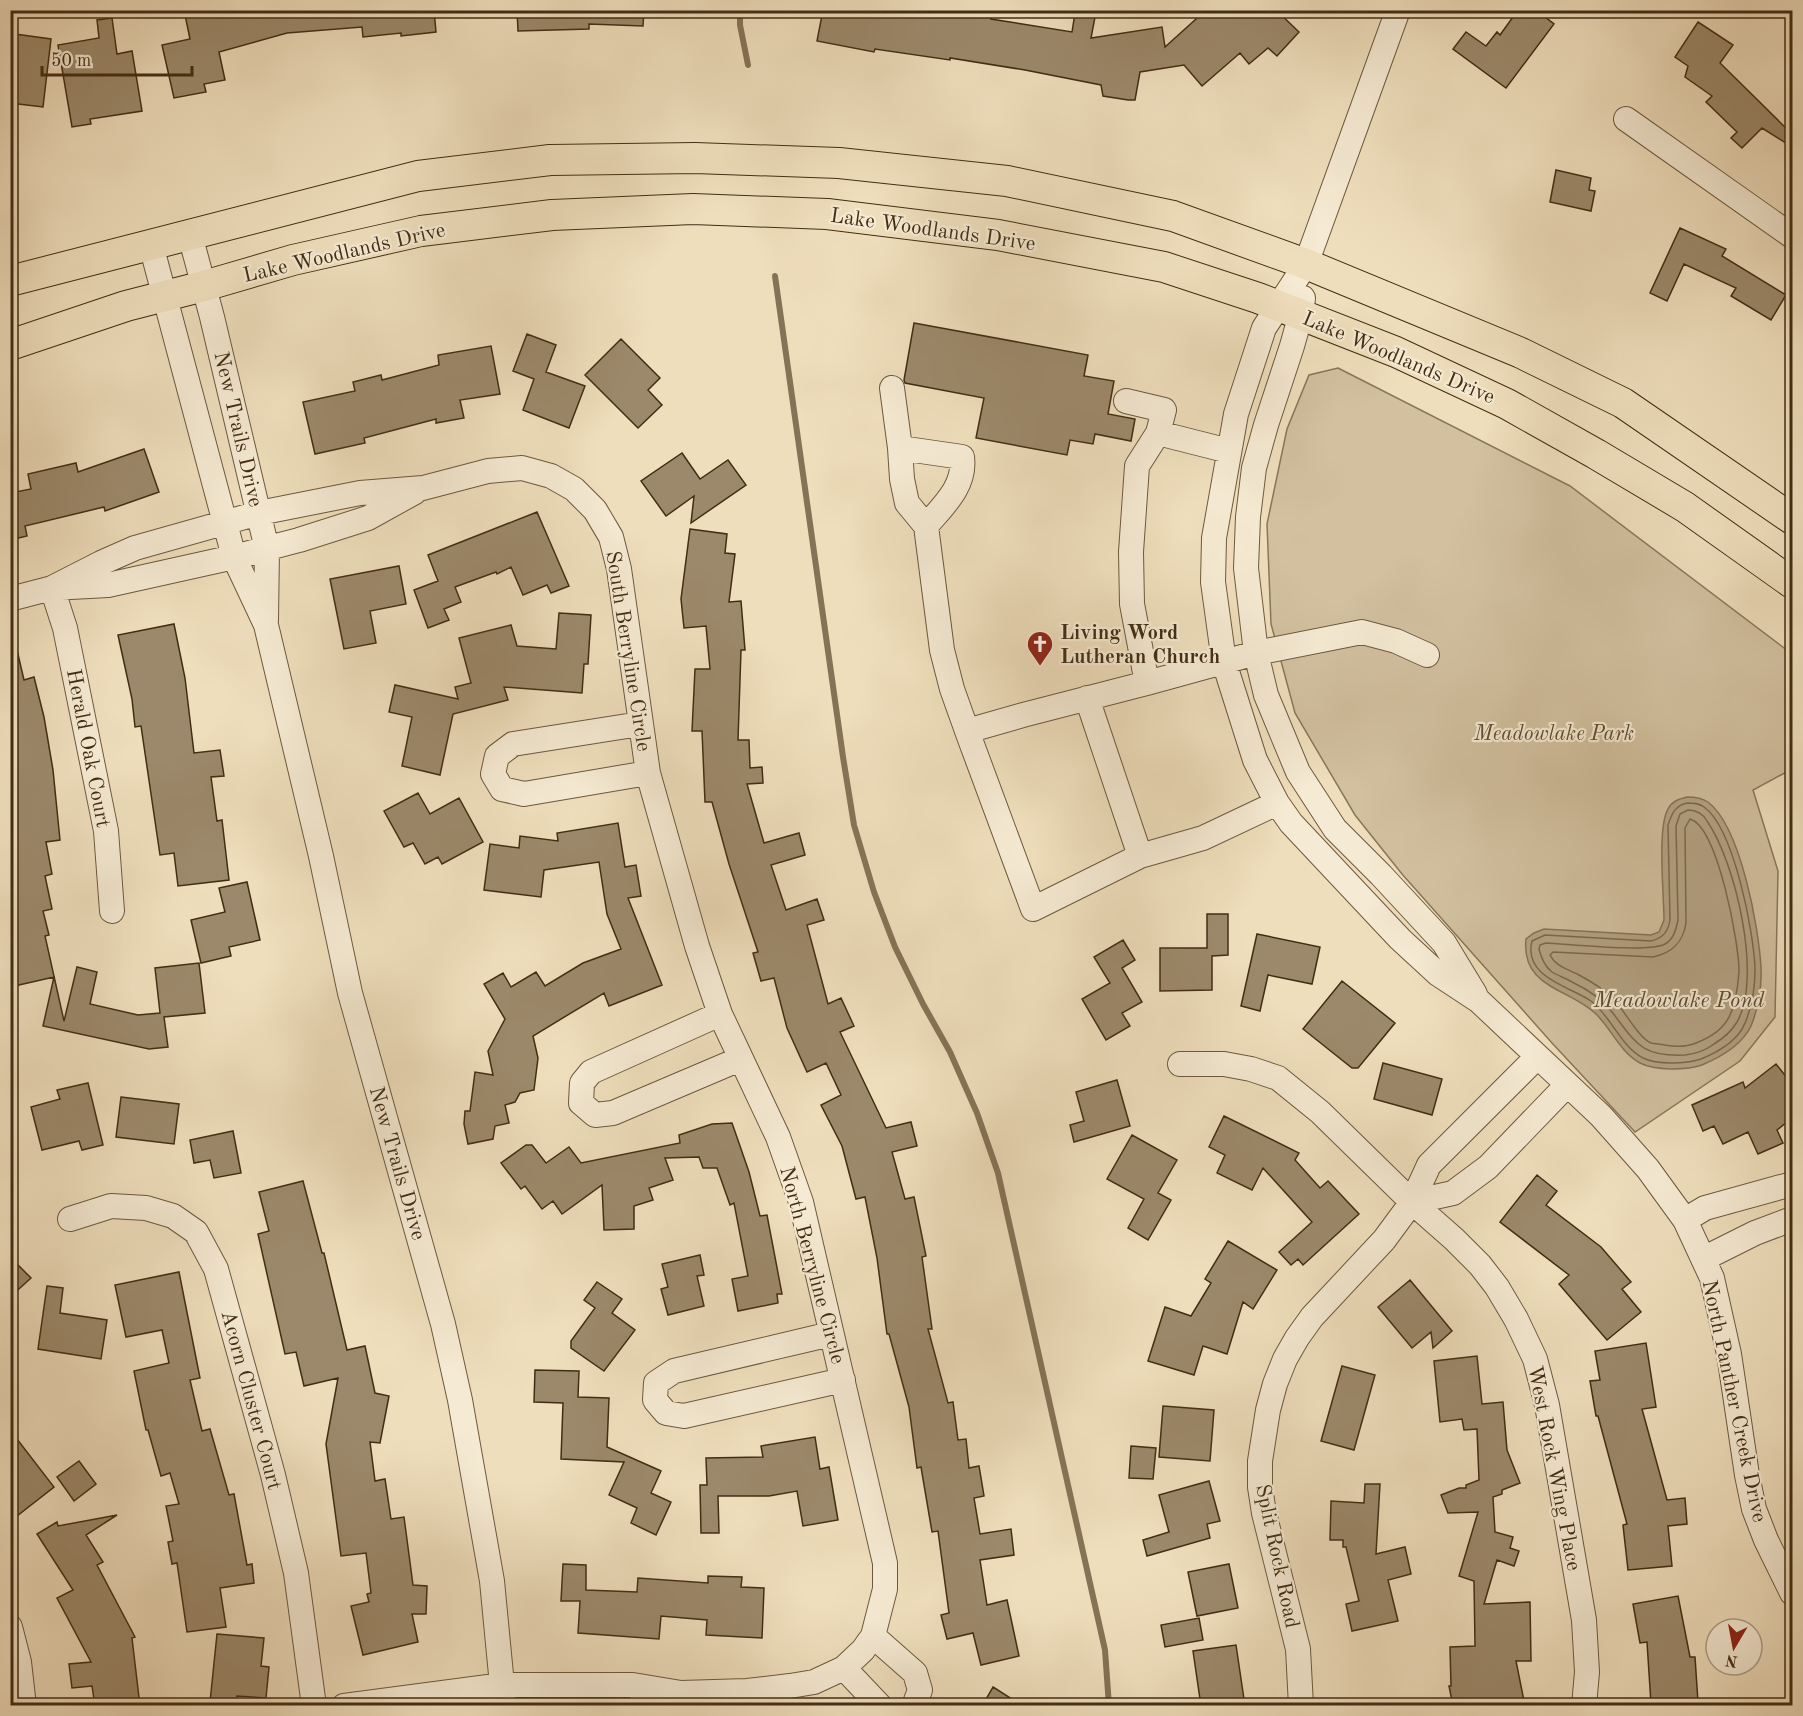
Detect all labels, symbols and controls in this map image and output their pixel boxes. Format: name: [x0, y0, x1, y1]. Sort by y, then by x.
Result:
scale bar: [42, 39, 192, 77]
text: 50 m: [51, 52, 91, 70]
street label: Lake Woodlands Drive: [829, 206, 1037, 255]
street label: Lake Woodlands Drive: [241, 220, 448, 287]
street label: Lake Woodlands Drive: [1299, 308, 1498, 408]
street label: New Trails Drive: [209, 350, 266, 509]
street label: South Berryline Circle: [601, 549, 654, 753]
place label: Living Word Lutheran Church: [1060, 623, 1220, 668]
church icon: Living Word Lutheran Church: [1025, 629, 1055, 667]
street label: Herald Oak Court: [62, 667, 113, 829]
park label: Meadowlake Park: [1473, 724, 1634, 745]
water label: Meadowlake Pond: [1593, 990, 1765, 1012]
street label: New Trails Drive: [365, 1084, 429, 1243]
street label: North Berryline Circle: [775, 1164, 848, 1366]
street label: North Panther Creek Drive: [1698, 1278, 1769, 1524]
street label: Acorn Cluster Court: [217, 1308, 285, 1492]
street label: West Rock Wing Place: [1523, 1364, 1584, 1573]
street label: Split Rock Road: [1251, 1482, 1302, 1630]
north arrow: [1704, 1617, 1764, 1677]
text: N: [1724, 1651, 1739, 1669]

